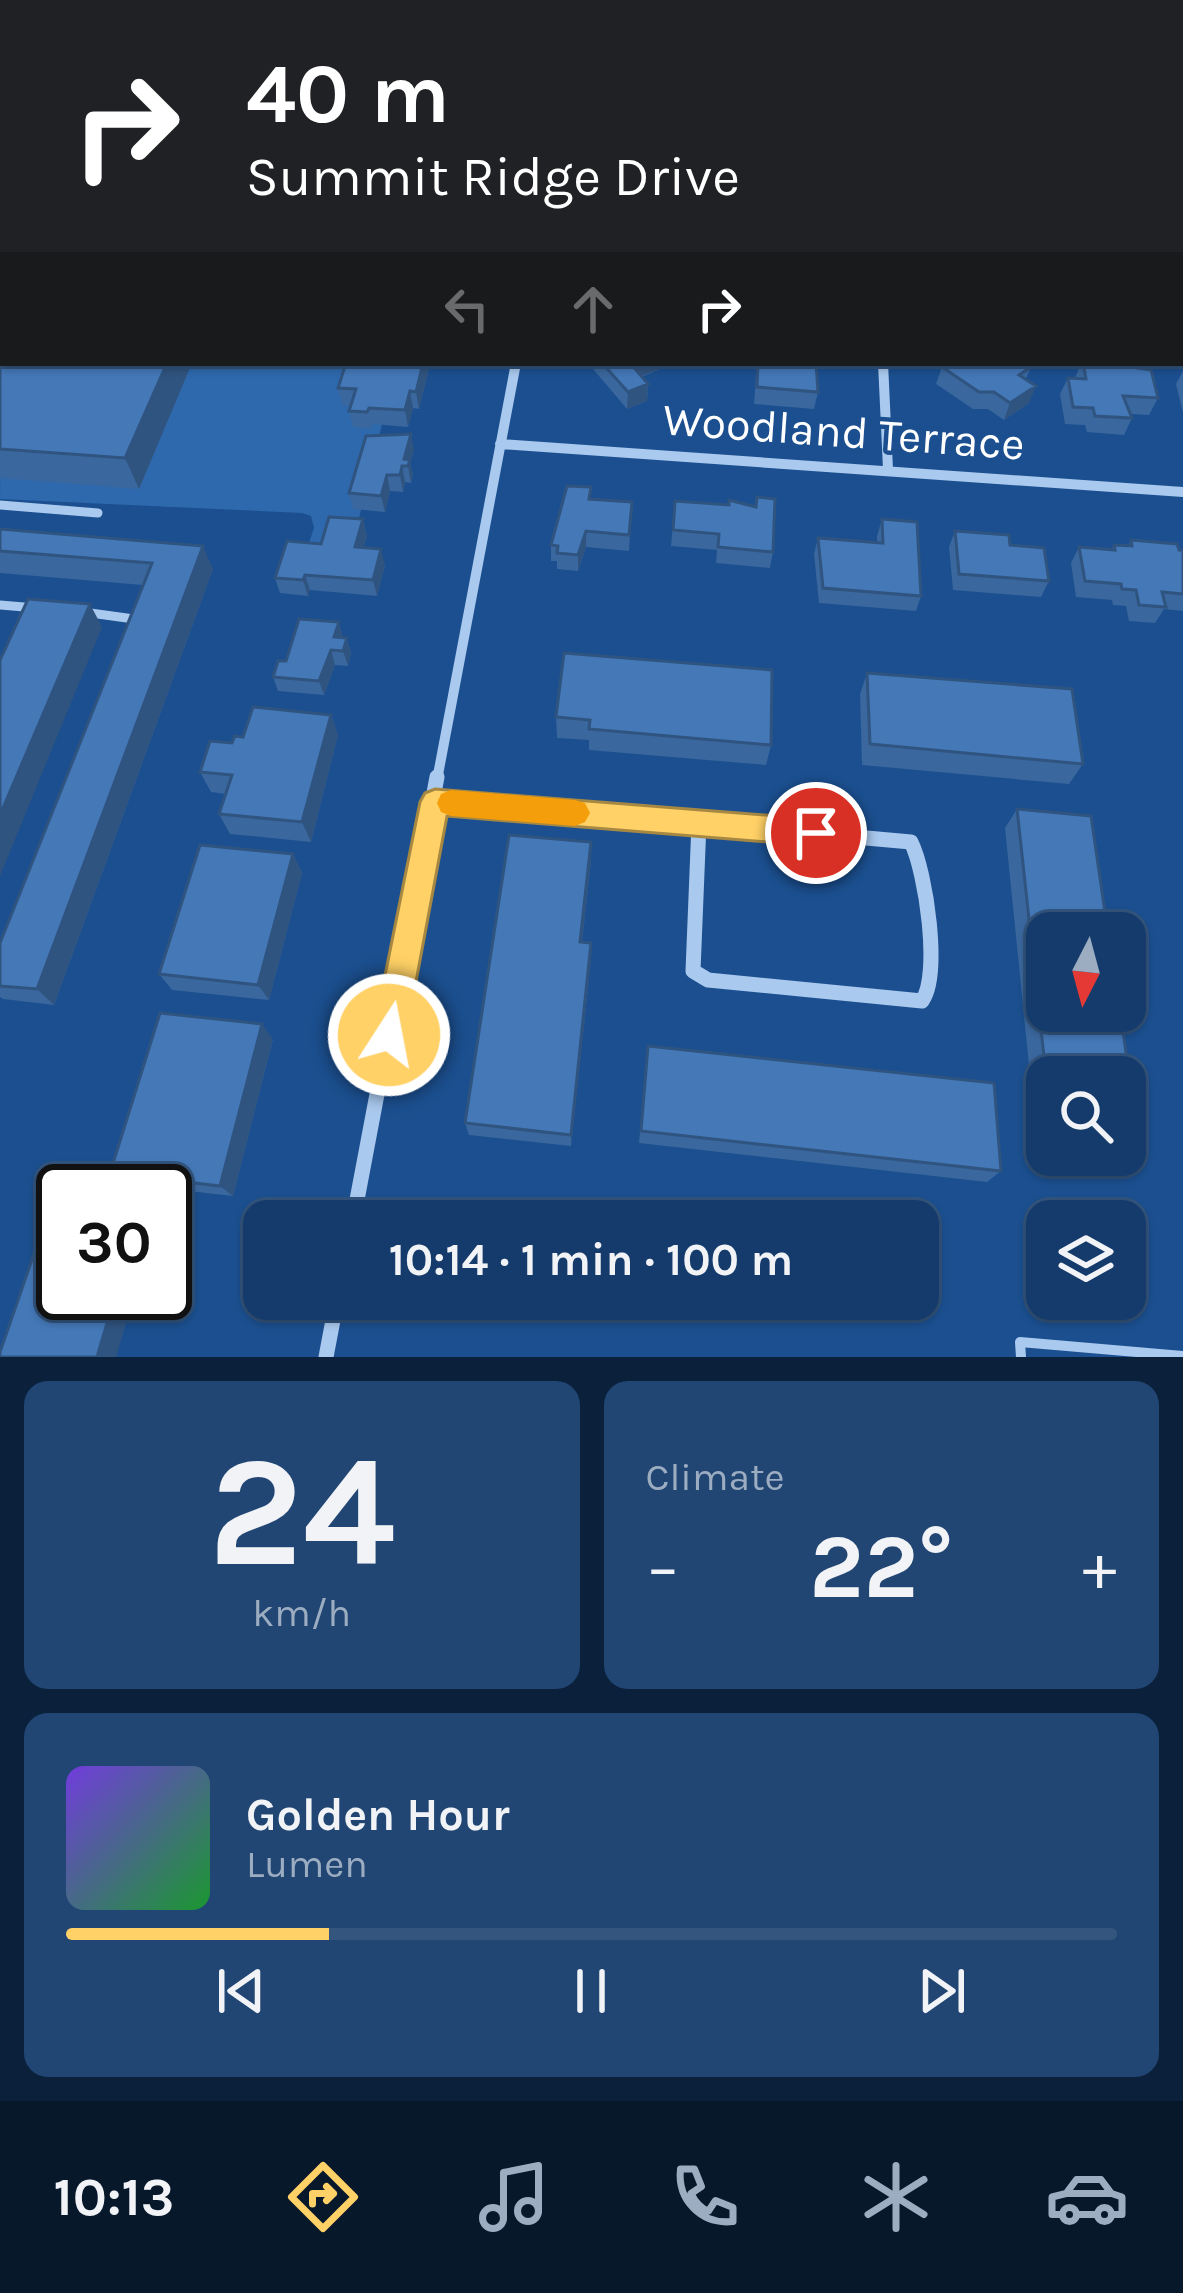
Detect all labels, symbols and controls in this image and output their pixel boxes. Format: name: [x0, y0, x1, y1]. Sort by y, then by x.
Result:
text: 40 m: [246, 45, 450, 143]
icon: right: [48, 48, 204, 204]
text: Summit Ridge Drive: [246, 145, 740, 209]
icon: left: [434, 276, 500, 342]
icon: ahead: [560, 276, 626, 342]
icon: right: [686, 276, 752, 342]
street label: Woodland Terrace: [661, 393, 1027, 471]
pin: [765, 782, 867, 884]
icon: arrive: [783, 800, 849, 866]
north arrow: [1026, 912, 1146, 1032]
map controls: [1026, 912, 1146, 1320]
position arrow: [326, 972, 452, 1098]
button: search: [1026, 1056, 1146, 1176]
speed limit sign: 30: [36, 1164, 192, 1320]
button: layers: [1026, 1200, 1146, 1320]
text: 10:14 · 1 min · 100 m: [389, 1234, 793, 1286]
text: 24: [208, 1421, 395, 1603]
text: Climate: [646, 1454, 785, 1500]
text: 22°: [809, 1514, 953, 1620]
text: −: [646, 1528, 680, 1606]
text: +: [1082, 1528, 1117, 1606]
text: km/h: [252, 1590, 351, 1636]
text: Golden Hour: [246, 1789, 510, 1841]
text: Lumen: [246, 1841, 368, 1887]
icon: previous: [208, 1958, 274, 2024]
icon: pause: [558, 1958, 624, 2024]
icon: next: [909, 1958, 975, 2024]
icon: directions: [281, 2155, 365, 2239]
icon: music: [472, 2155, 556, 2239]
icon: phone: [663, 2155, 747, 2239]
icon: climate: [854, 2155, 938, 2239]
icon: car: [1045, 2155, 1129, 2239]
text: 10:13: [54, 2165, 174, 2229]

